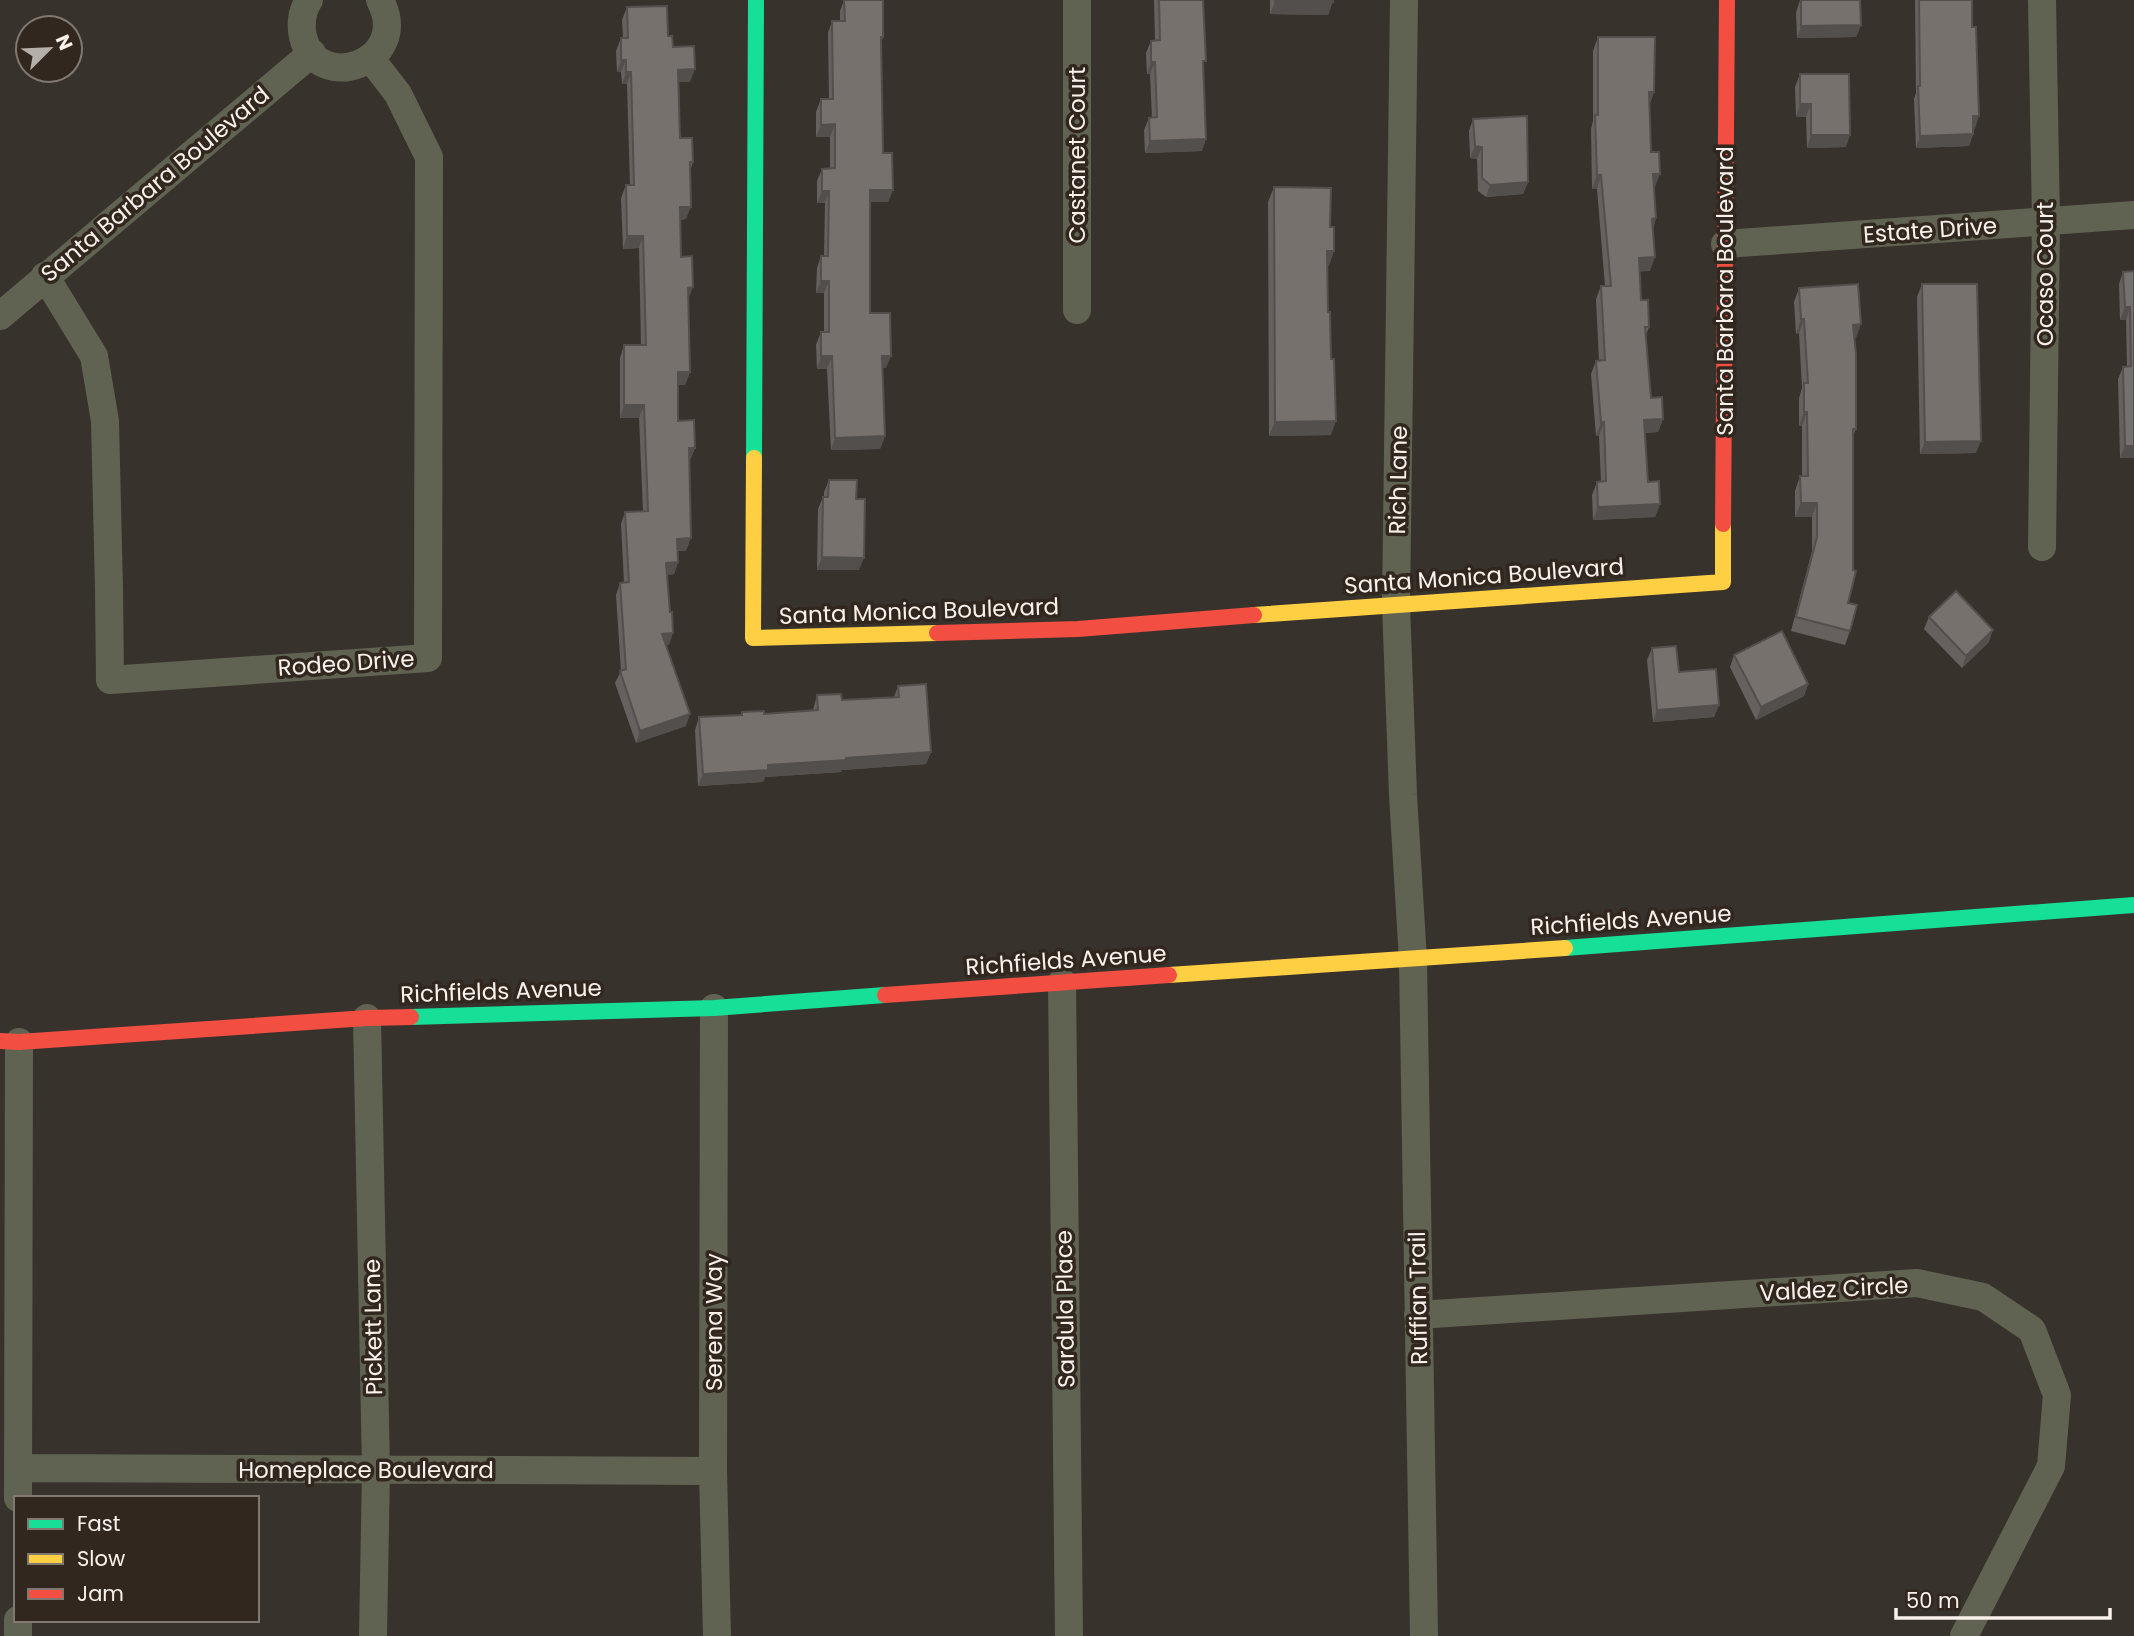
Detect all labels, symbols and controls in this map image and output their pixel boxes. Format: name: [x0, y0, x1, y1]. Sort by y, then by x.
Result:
north arrow: [14, 14, 84, 84]
text: N: [49, 30, 79, 54]
street label: Castanet Court: [1061, 67, 1093, 243]
street label: Santa Barbara Boulevard: [34, 79, 276, 289]
street label: Santa Barbara Boulevard: [1709, 146, 1741, 436]
street label: Ocaso Court: [2029, 202, 2061, 346]
street label: Estate Drive: [1862, 209, 1998, 251]
street label: Rich Lane: [1381, 425, 1415, 535]
street label: Santa Monica Boulevard: [1343, 550, 1625, 602]
street label: Santa Monica Boulevard: [778, 590, 1060, 632]
street label: Rodeo Drive: [277, 642, 415, 684]
street label: Richfields Avenue: [1529, 897, 1733, 943]
street label: Richfields Avenue: [964, 937, 1168, 983]
street label: Richfields Avenue: [400, 971, 602, 1011]
street label: Sardula Place: [1048, 1230, 1082, 1388]
street label: Ruffian Trail: [1401, 1231, 1435, 1365]
street label: Serena Way: [698, 1253, 730, 1391]
street label: Pickett Lane: [356, 1259, 390, 1395]
street label: Valdez Circle: [1759, 1269, 1909, 1309]
street label: Homeplace Boulevard: [238, 1454, 494, 1486]
legend: [14, 1496, 259, 1622]
text: Fast: [77, 1509, 120, 1538]
text: Slow: [77, 1544, 125, 1573]
scale bar: [1896, 1576, 2110, 1620]
text: Jam: [77, 1579, 124, 1608]
text: 50 m: [1906, 1586, 1960, 1615]

